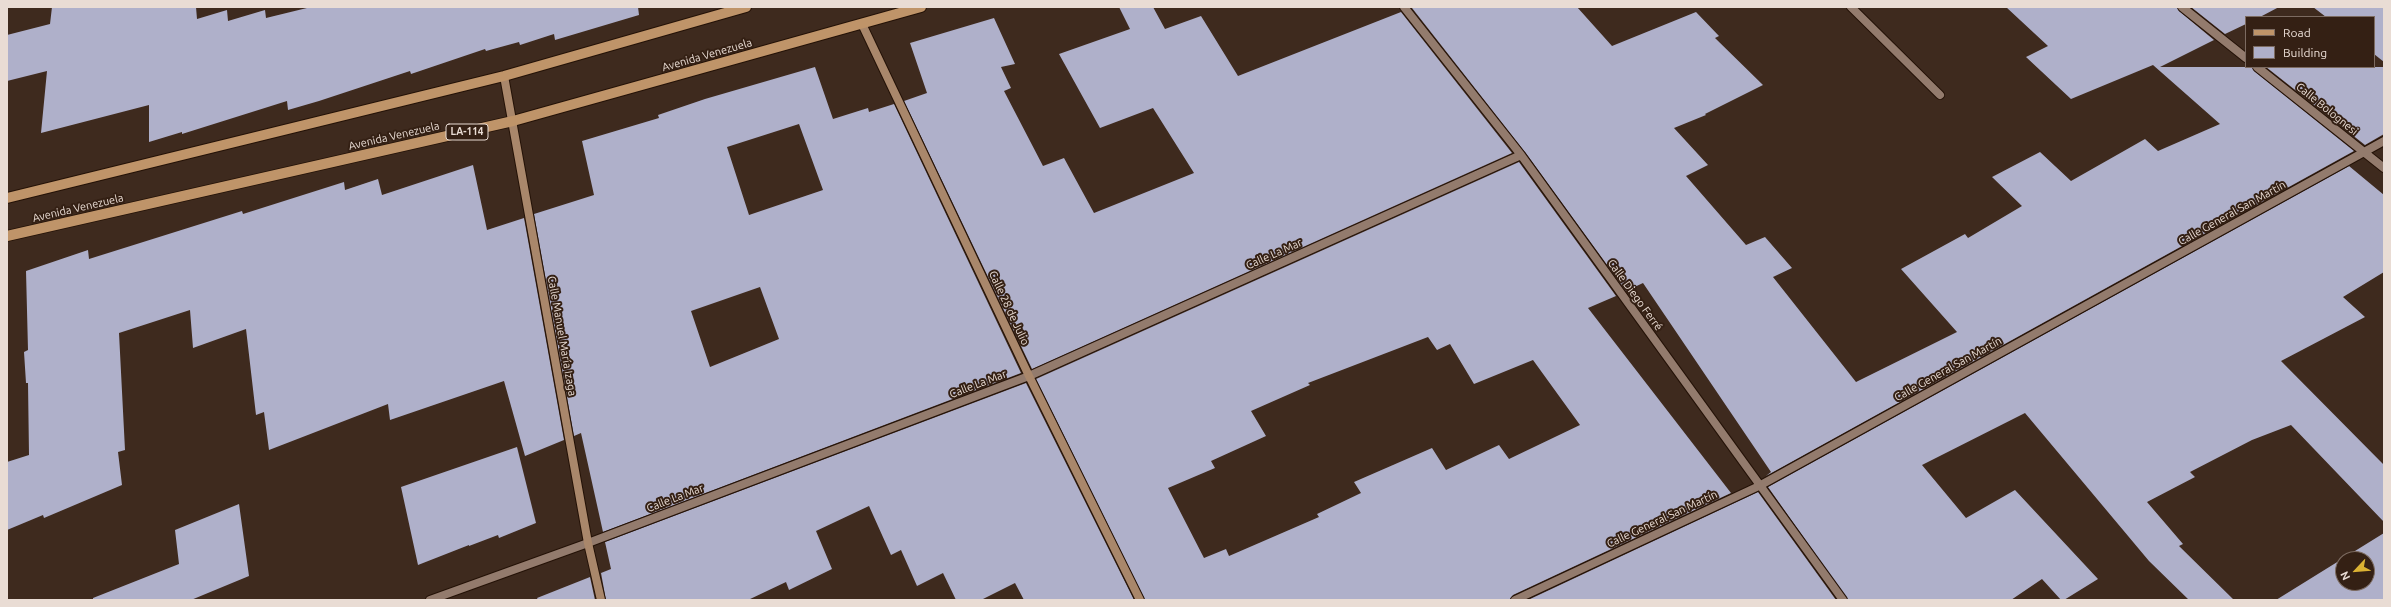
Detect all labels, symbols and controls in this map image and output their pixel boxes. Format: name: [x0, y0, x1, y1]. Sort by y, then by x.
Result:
legend: [2245, 16, 2375, 68]
text: Road: [2283, 26, 2311, 39]
street label: Avenida Venezuela: [660, 36, 754, 74]
text: Building: [2283, 46, 2327, 59]
street label: Calle Bolognesi: [2293, 80, 2361, 138]
street label: Avenida Venezuela: [347, 119, 441, 153]
road number: LA-114: [446, 124, 488, 140]
street label: Calle General San Martín: [2176, 178, 2288, 248]
street label: Avenida Venezuela: [31, 191, 125, 225]
street label: Calle La Mar: [1244, 236, 1304, 272]
street label: Calle Diego Ferré: [1605, 257, 1665, 333]
street label: Calle 28 de Julio: [986, 269, 1032, 347]
street label: Calle Manuel María Izaga: [545, 275, 579, 397]
street label: Calle General San Martín: [1892, 334, 2004, 404]
street label: Calle La Mar: [948, 367, 1008, 401]
street label: Calle La Mar: [645, 481, 705, 515]
street label: Calle General San Martín: [1605, 488, 1719, 550]
north arrow: [2335, 551, 2375, 591]
text: N: [2338, 569, 2352, 582]

